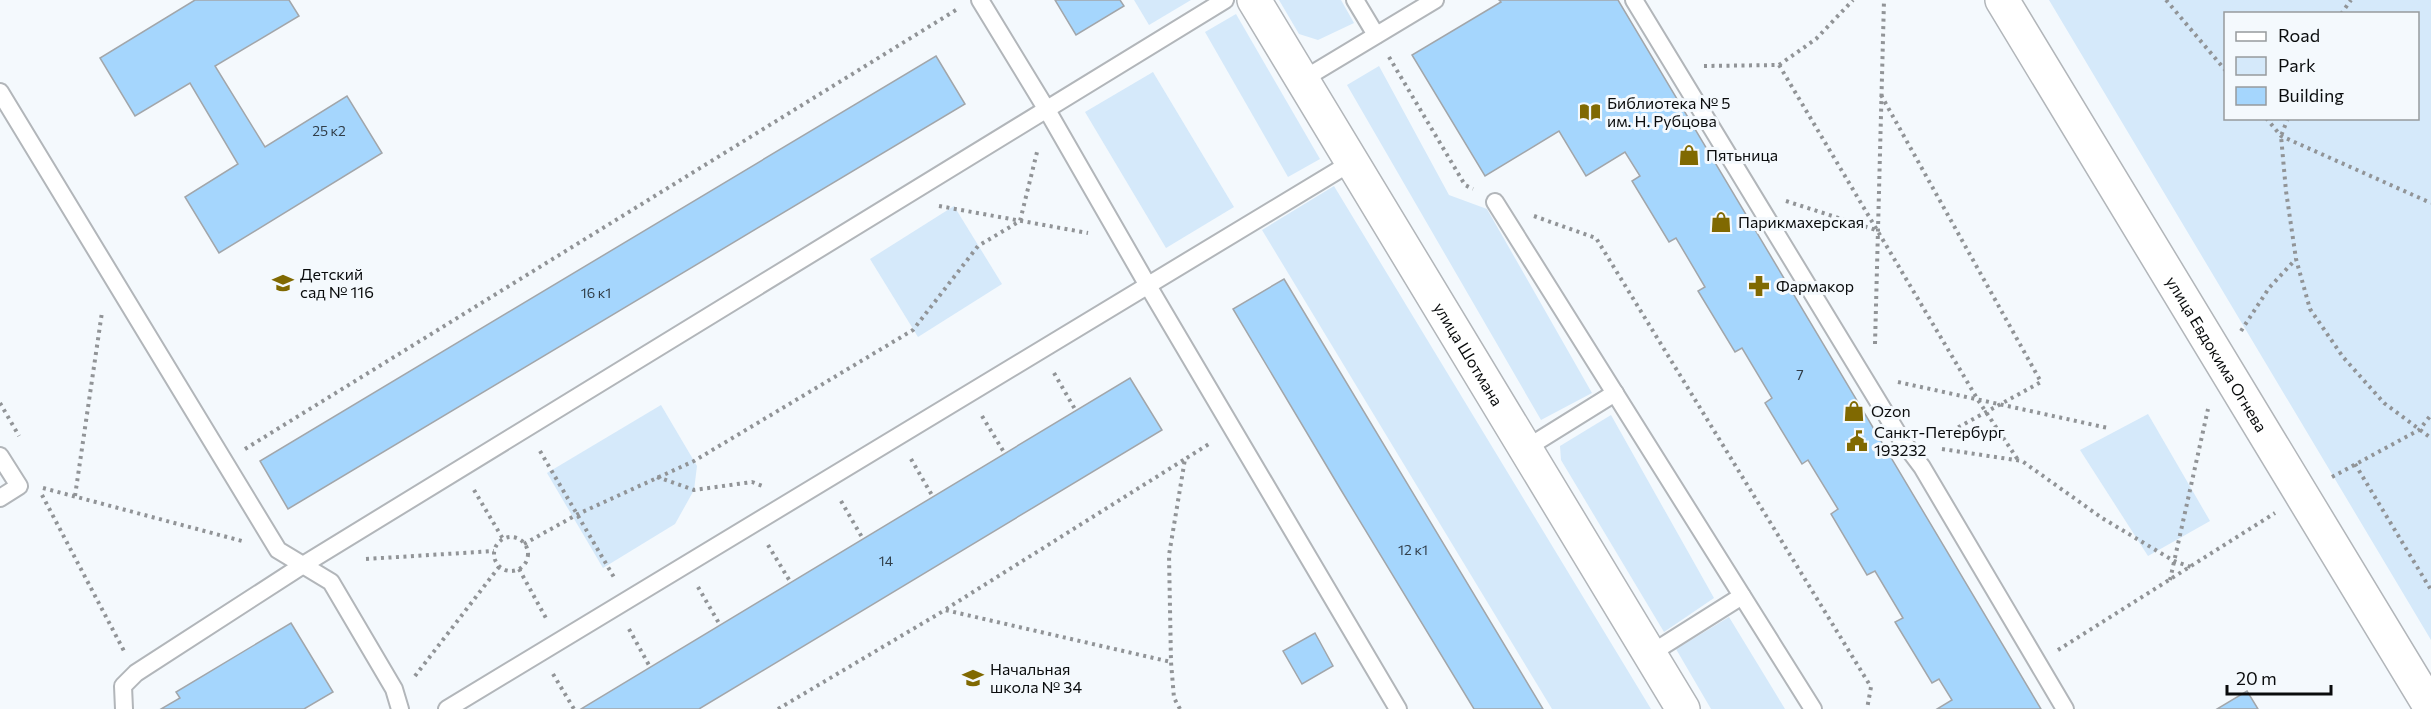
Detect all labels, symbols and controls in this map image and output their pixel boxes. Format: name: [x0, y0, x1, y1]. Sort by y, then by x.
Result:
legend: [2224, 12, 2419, 120]
text: Road: [2278, 24, 2320, 46]
text: Park: [2278, 54, 2316, 76]
text: Building: [2278, 84, 2344, 106]
place label: Библиотека № 5 им. Н. Рубцова: [1607, 93, 1730, 130]
library icon: Библиотека № 5 им. Н. Рубцова: [1578, 100, 1602, 124]
house number: 25 к2: [312, 122, 346, 139]
shop icon: Пятьница: [1677, 143, 1701, 167]
place label: Пятьница: [1706, 145, 1778, 164]
shop icon: Парикмахерская: [1709, 210, 1733, 234]
place label: Парикмахерская: [1738, 212, 1864, 231]
place label: Детский сад № 116: [300, 264, 374, 301]
school or university icon: Детский сад № 116: [271, 271, 295, 295]
street label: улица Евдокима Огнева: [2163, 272, 2271, 435]
pharmacy icon: Фармакор: [1747, 274, 1771, 298]
place label: Фармакор: [1776, 276, 1854, 295]
house number: 16 к1: [581, 284, 611, 301]
street label: улица Шотмана: [1430, 299, 1507, 409]
house number: 7: [1796, 366, 1804, 383]
shop icon: Ozon: [1842, 399, 1866, 423]
place label: Ozon: [1871, 401, 1911, 420]
place label: Санкт-Петербург 193232: [1874, 422, 2005, 459]
public building icon: Санкт-Петербург 193232: [1845, 429, 1869, 453]
house number: 12 к1: [1398, 541, 1428, 558]
house number: 14: [879, 552, 894, 569]
scale bar: [2227, 658, 2330, 696]
place label: Начальная школа № 34: [990, 659, 1082, 696]
school or university icon: Начальная школа № 34: [961, 666, 985, 690]
text: 20 m: [2236, 667, 2277, 689]

